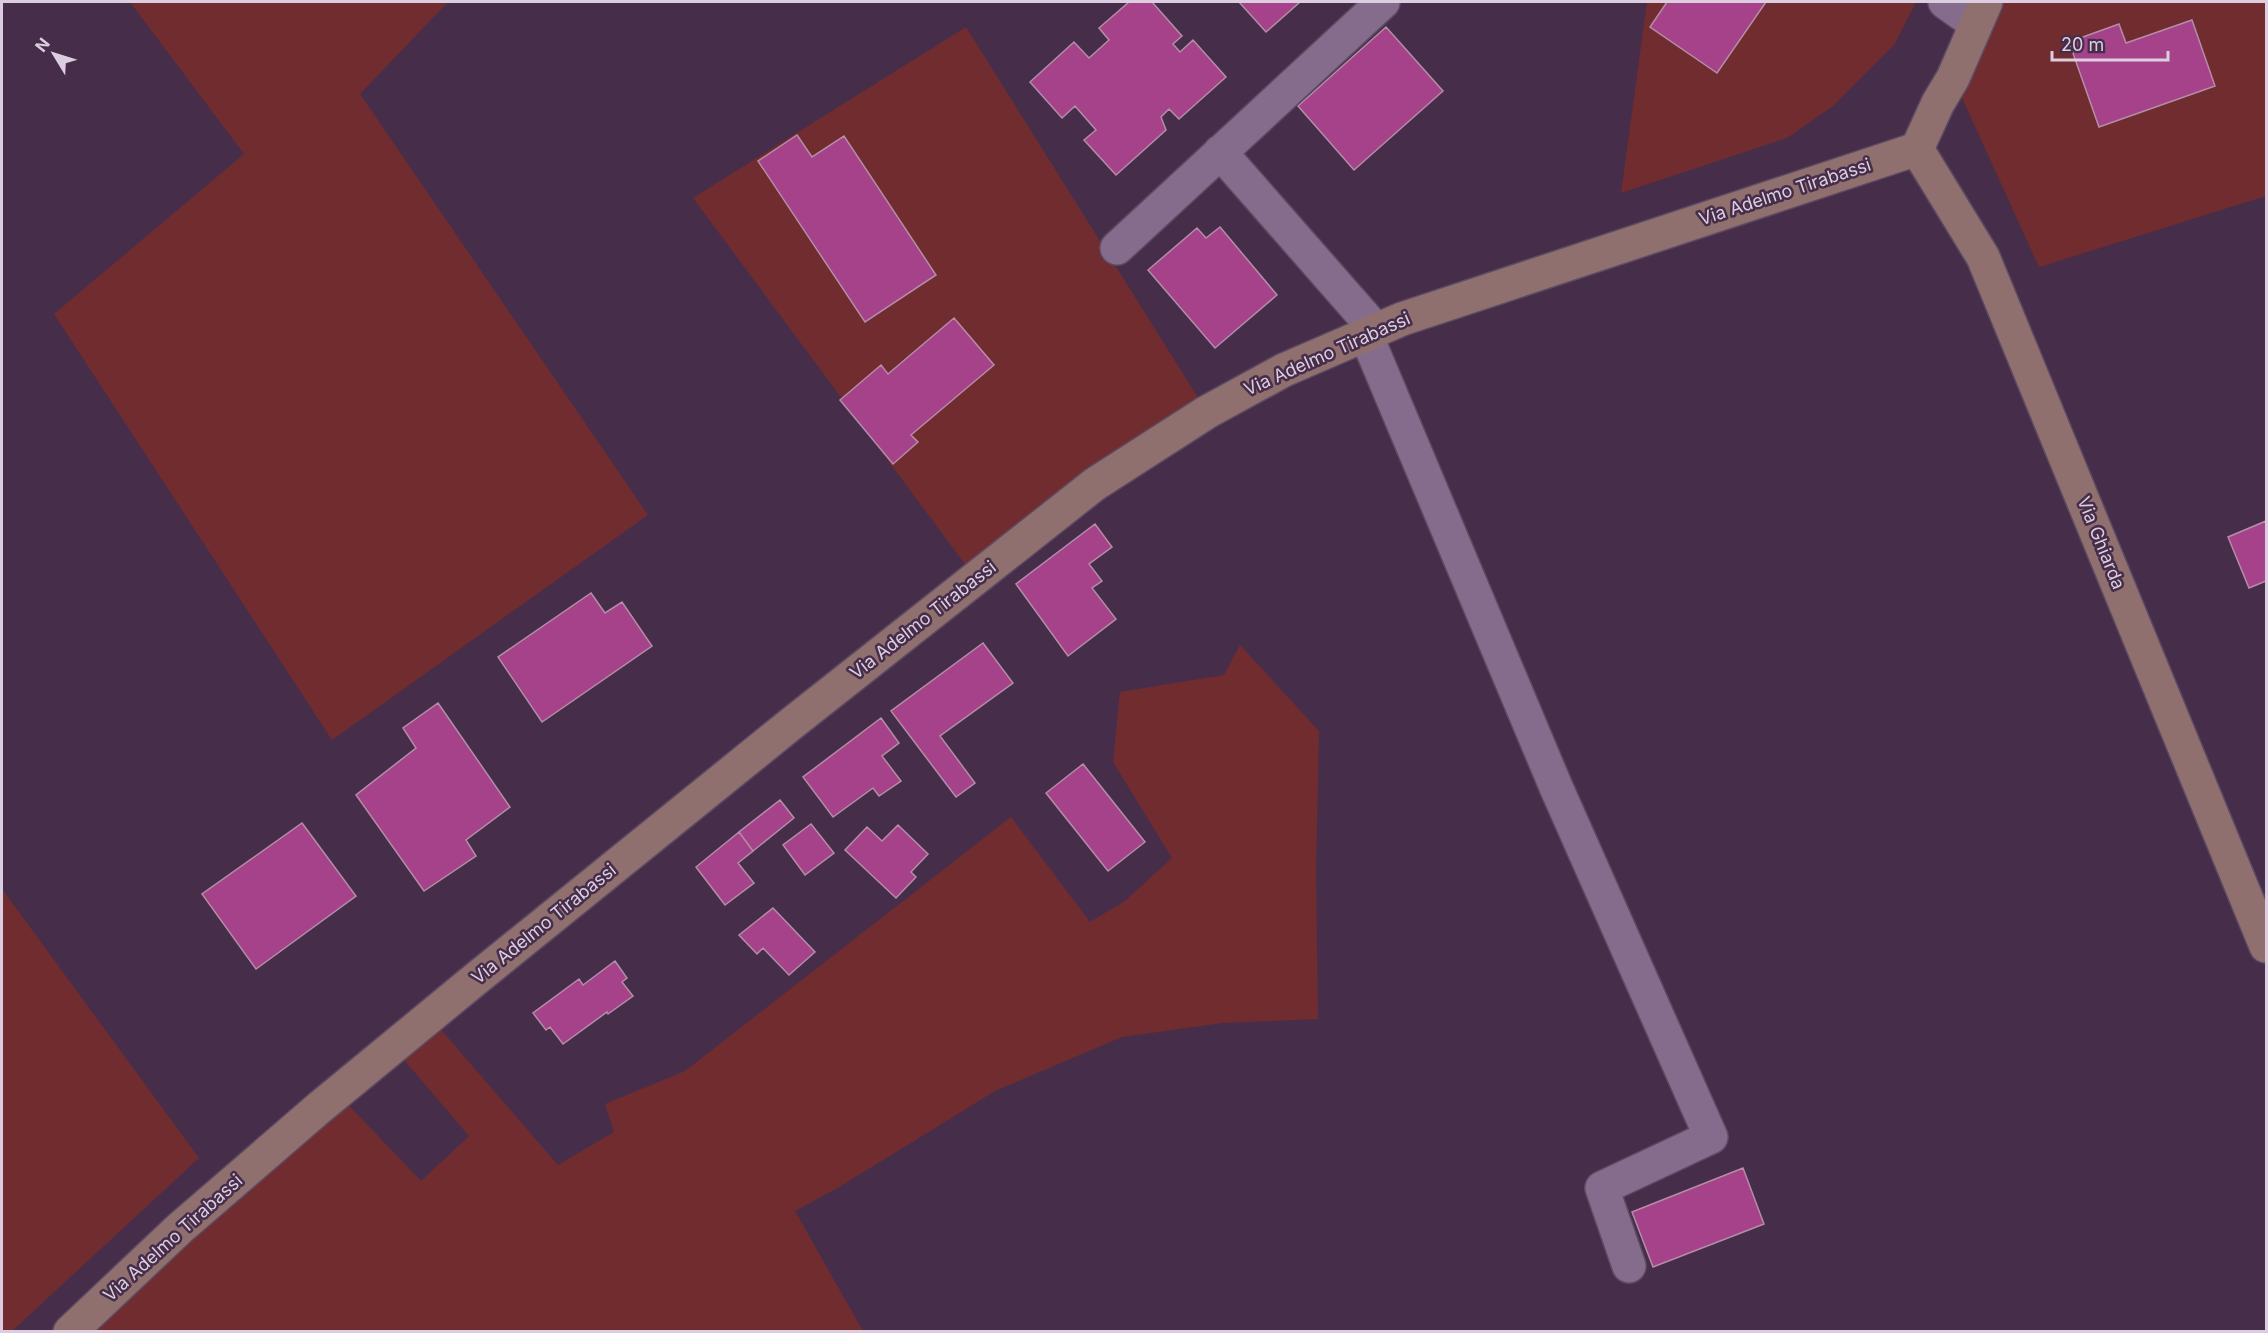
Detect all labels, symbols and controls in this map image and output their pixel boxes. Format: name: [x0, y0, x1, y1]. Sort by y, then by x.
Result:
north arrow: [24, 24, 84, 84]
scale bar: [2052, 24, 2168, 62]
text: N: [31, 34, 54, 56]
text: 20 m: [2061, 34, 2104, 55]
street label: Via Adelmo Tirabassi: [1696, 154, 1873, 229]
street label: Via Adelmo Tirabassi: [1241, 307, 1413, 400]
street label: Via Ghiarda: [2073, 493, 2130, 592]
street label: Via Adelmo Tirabassi: [846, 556, 1000, 683]
street label: Via Adelmo Tirabassi: [467, 859, 620, 988]
street label: Via Adelmo Tirabassi: [99, 1170, 246, 1305]

